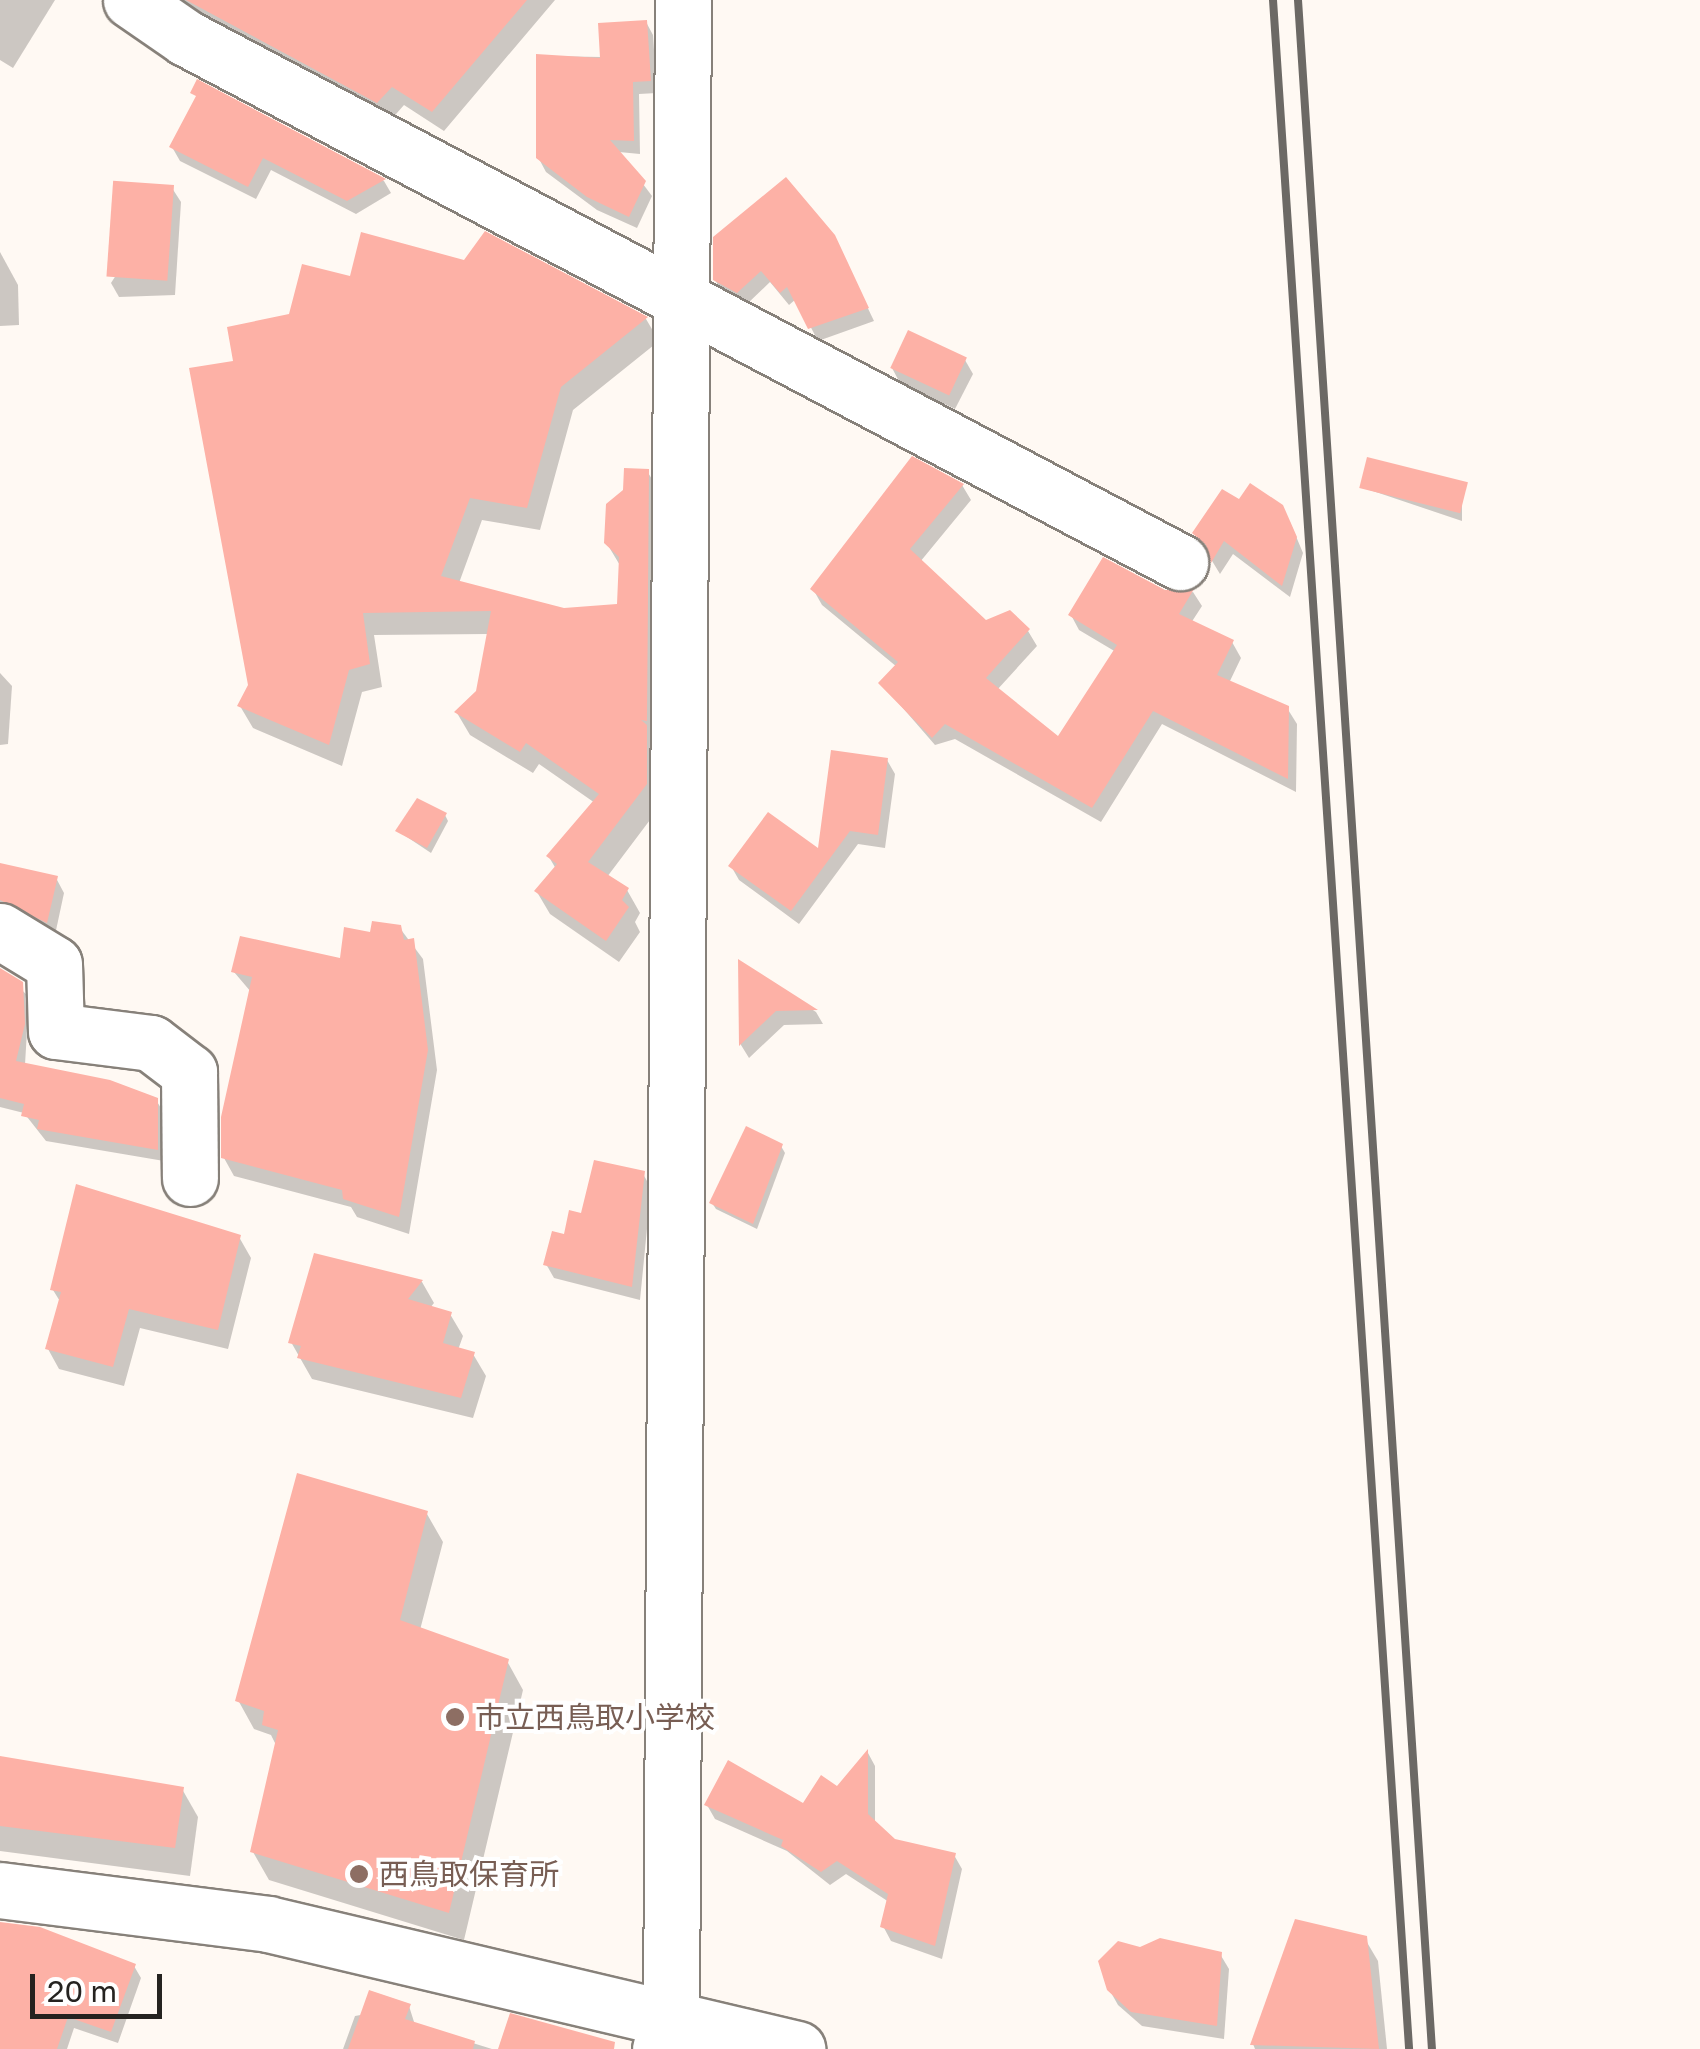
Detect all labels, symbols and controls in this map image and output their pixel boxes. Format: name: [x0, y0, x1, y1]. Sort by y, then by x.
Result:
place label: 市立西鳥取小学校: [475, 1699, 715, 1735]
marker: 市立西鳥取小学校: [444, 1706, 466, 1728]
place label: 西鳥取保育所: [379, 1856, 559, 1892]
marker: 西鳥取保育所: [348, 1863, 370, 1885]
scale bar: [35, 1954, 168, 2016]
text: 20 m: [47, 1973, 117, 2009]

